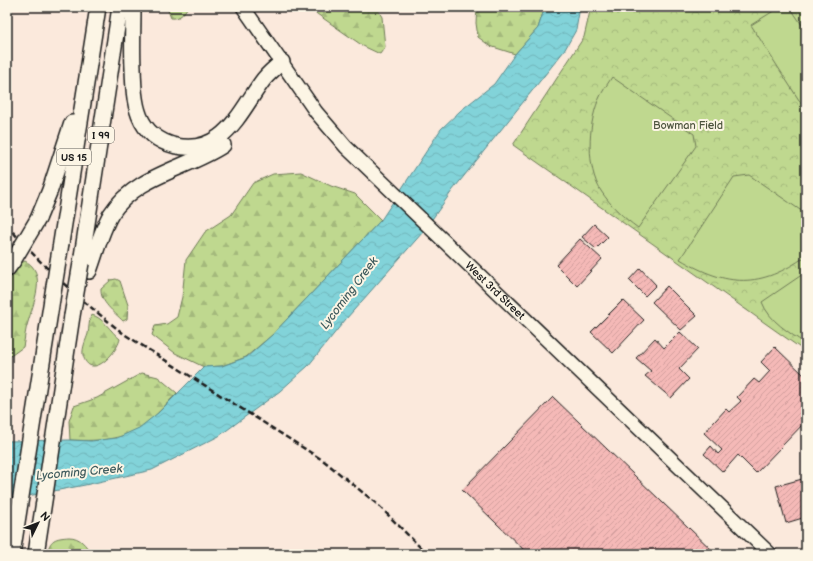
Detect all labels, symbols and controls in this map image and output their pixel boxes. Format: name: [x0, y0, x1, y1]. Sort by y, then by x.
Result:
park label: Bowman Field: [653, 119, 723, 132]
road number: I 99: [88, 127, 114, 143]
road number: US 15: [57, 149, 91, 165]
water label: Lycoming Creek: [317, 253, 382, 332]
street label: West 3rd Street: [463, 259, 528, 323]
water label: Lycoming Creek: [35, 461, 124, 484]
north arrow: [18, 503, 58, 543]
text: N: [37, 509, 53, 524]

